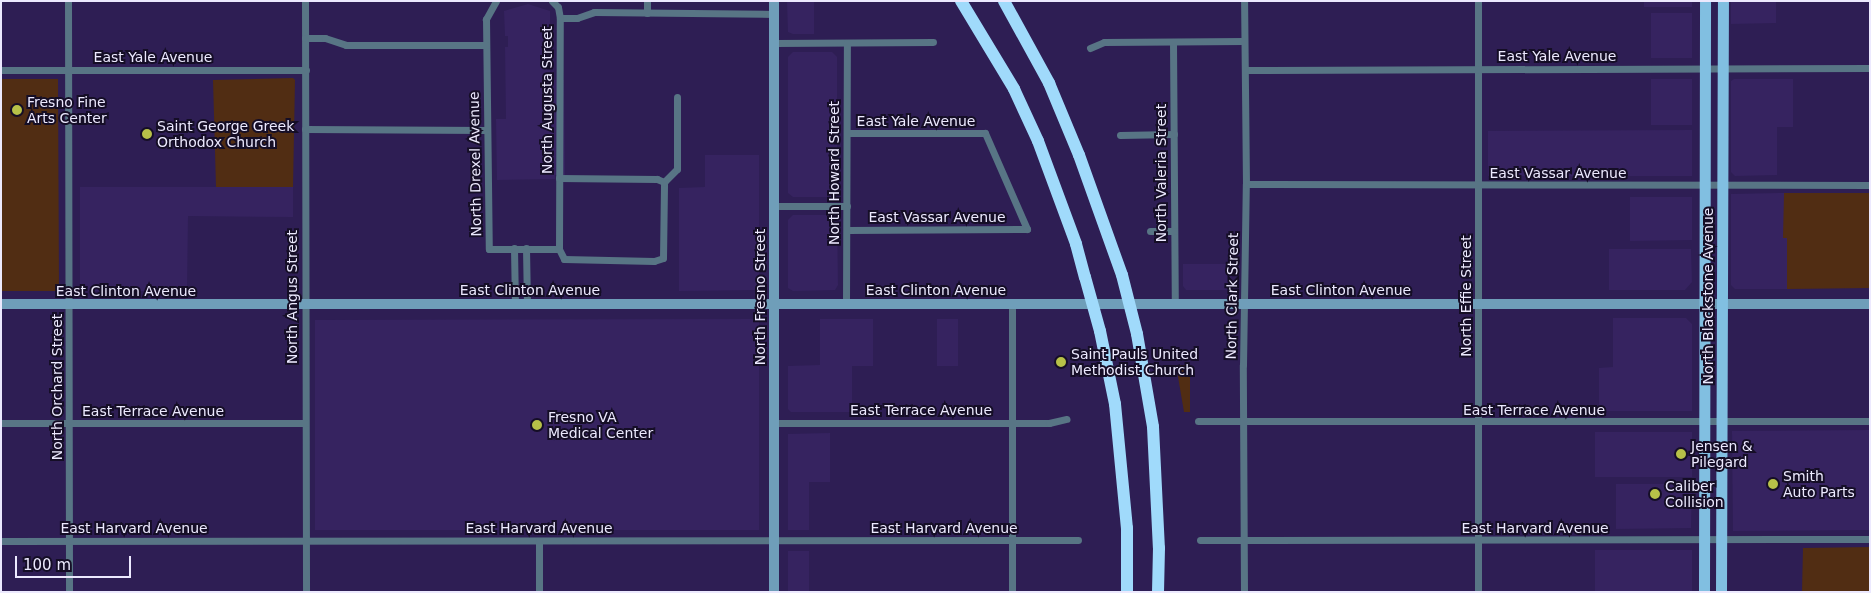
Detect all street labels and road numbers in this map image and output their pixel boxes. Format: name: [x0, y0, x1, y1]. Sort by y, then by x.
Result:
street label: North Augusta Street: [539, 26, 555, 174]
street label: East Yale Avenue: [1498, 48, 1616, 64]
street label: East Yale Avenue: [94, 49, 212, 65]
street label: North Drexel Avenue: [465, 91, 485, 237]
street label: North Howard Street: [826, 101, 842, 245]
street label: North Valeria Street: [1153, 104, 1169, 242]
street label: East Yale Avenue: [857, 113, 975, 129]
street label: East Vassar Avenue: [1489, 165, 1627, 181]
street label: North Blackstone Avenue: [1700, 208, 1716, 384]
street label: East Vassar Avenue: [868, 209, 1006, 225]
street label: North Fresno Street: [752, 229, 768, 365]
street label: North Angus Street: [284, 230, 300, 364]
street label: North Clark Street: [1222, 233, 1242, 359]
street label: North Effie Street: [1458, 235, 1474, 357]
street label: East Clinton Avenue: [460, 282, 600, 298]
street label: East Clinton Avenue: [866, 282, 1006, 298]
street label: East Clinton Avenue: [1271, 282, 1411, 298]
street label: East Clinton Avenue: [56, 283, 196, 299]
street label: North Orchard Street: [49, 314, 65, 460]
street label: East Terrace Avenue: [850, 402, 992, 418]
street label: East Terrace Avenue: [1463, 402, 1605, 418]
street label: East Terrace Avenue: [82, 403, 224, 419]
street label: East Harvard Avenue: [60, 520, 208, 536]
street label: East Harvard Avenue: [465, 520, 613, 536]
street label: East Harvard Avenue: [870, 520, 1018, 536]
street label: East Harvard Avenue: [1461, 520, 1609, 536]

